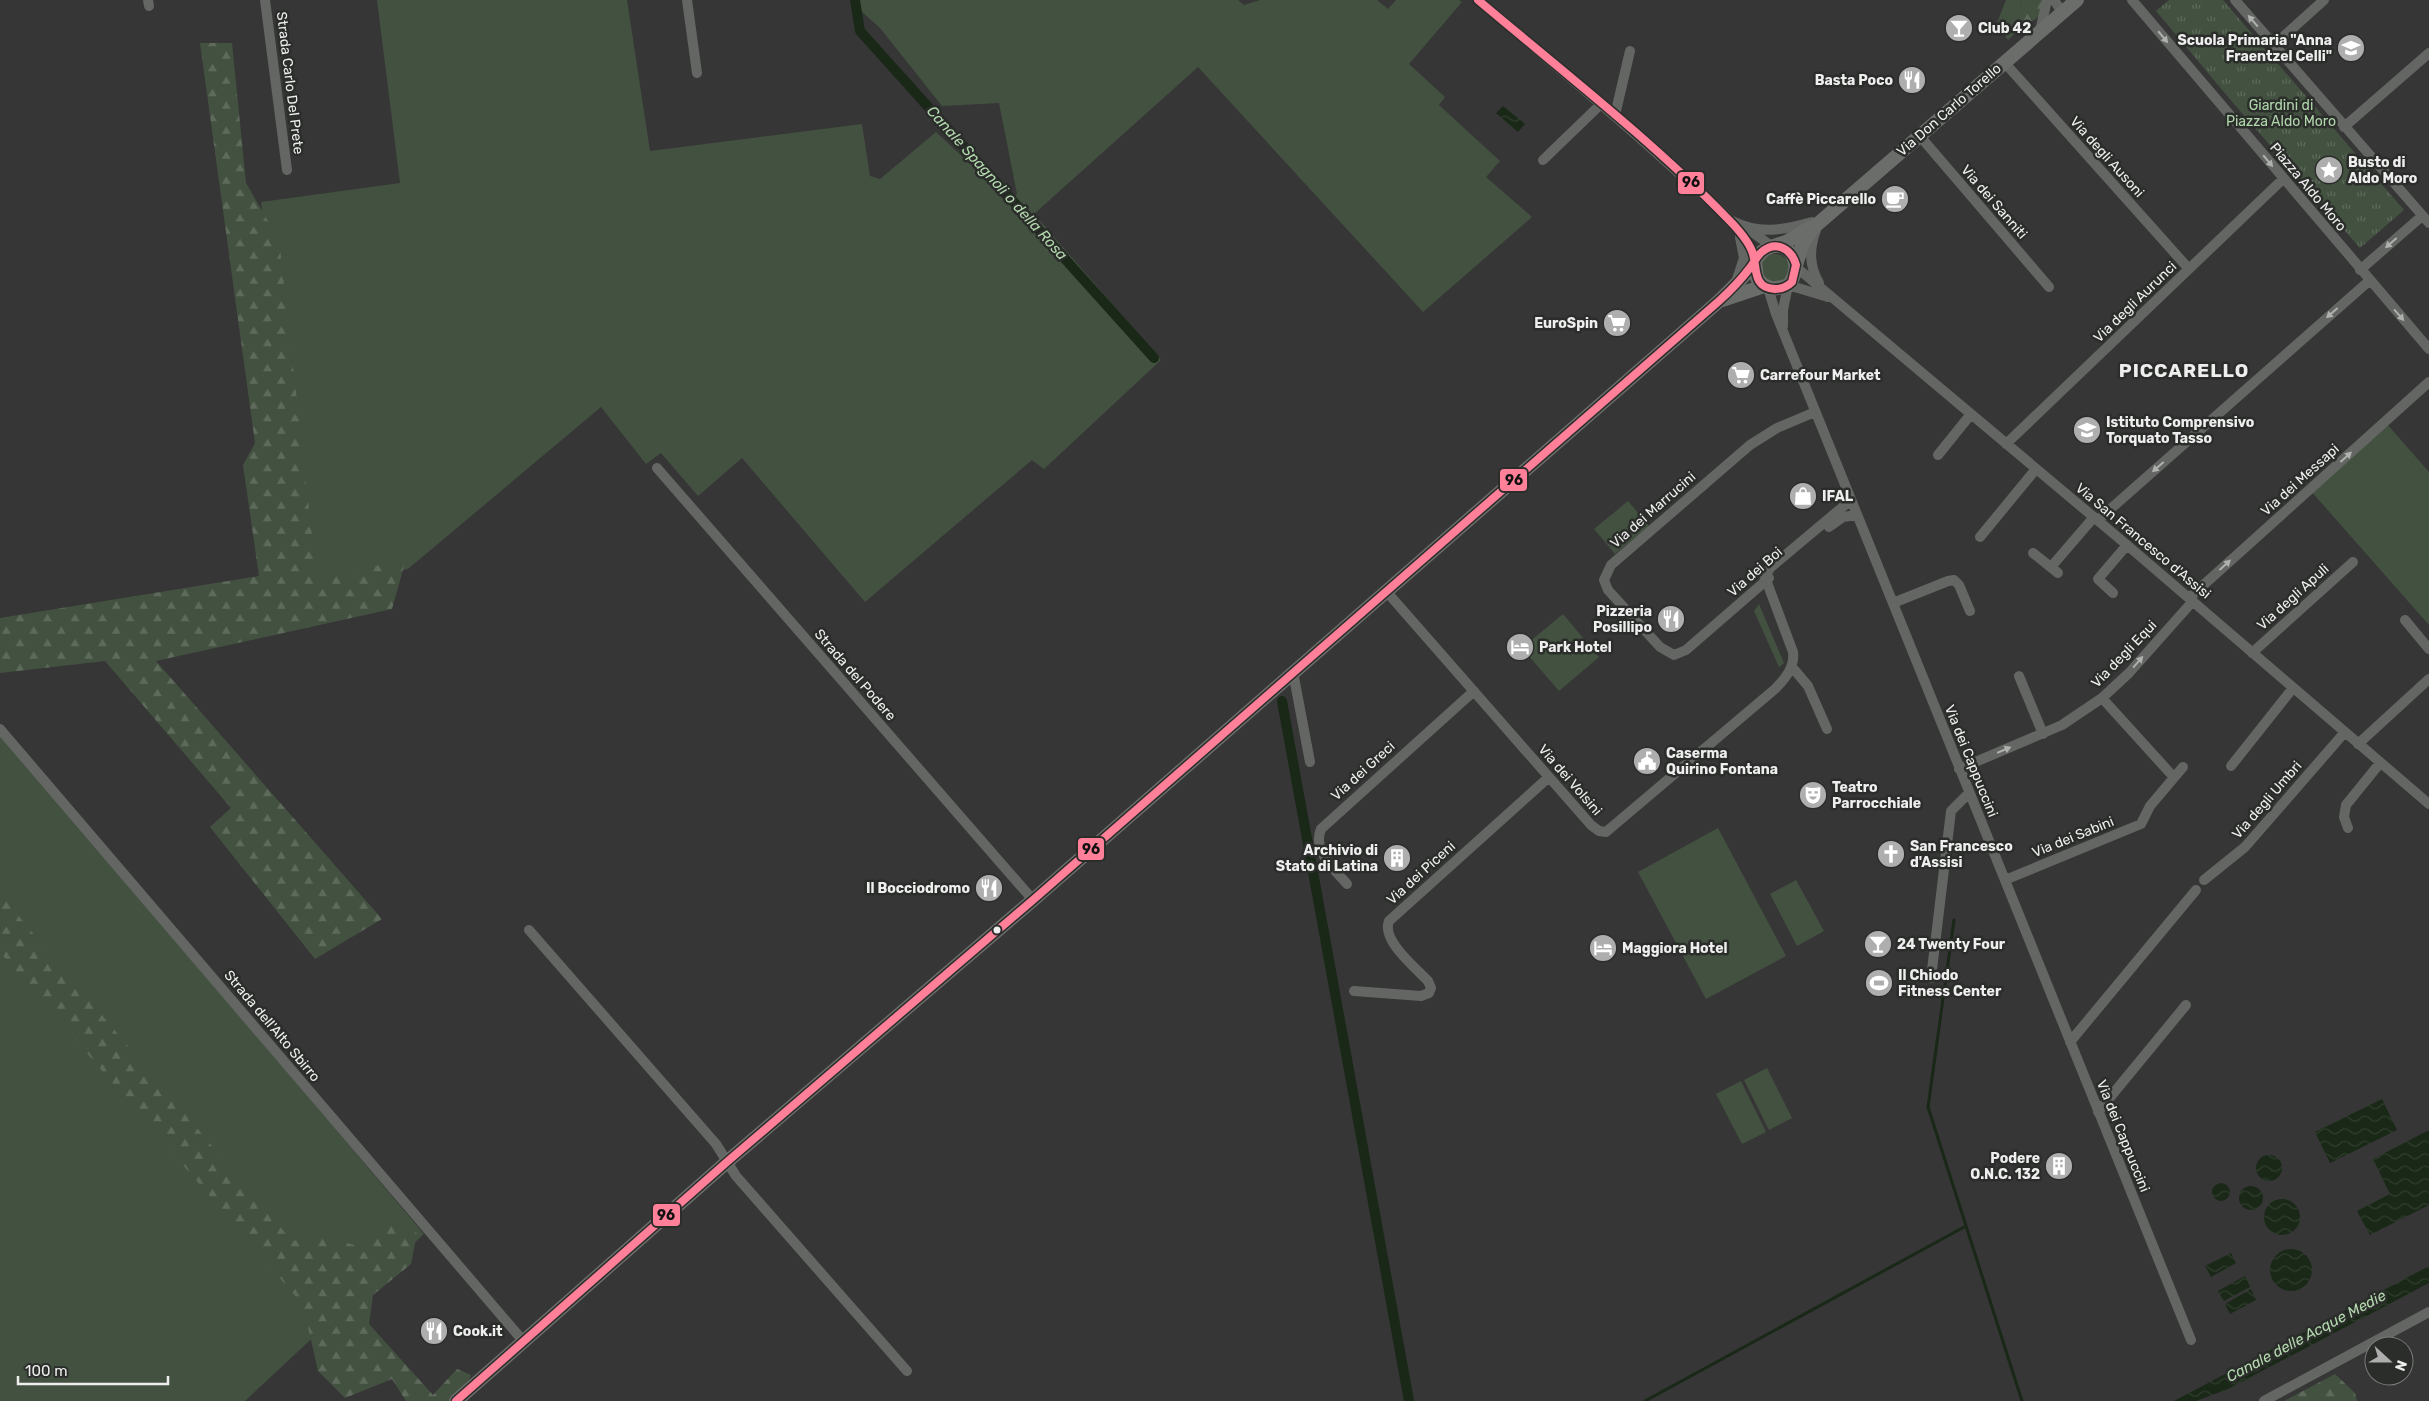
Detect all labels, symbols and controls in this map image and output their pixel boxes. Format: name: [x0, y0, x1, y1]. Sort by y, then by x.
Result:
street label: Strada Carlo Del Prete: [273, 11, 307, 155]
bar icon: Club 42: [1944, 13, 1974, 43]
one-way arrow: [2247, 15, 2259, 27]
place label: Club 42: [1978, 20, 2031, 37]
one-way arrow: [2157, 31, 2169, 43]
place label: Scuola Primaria "Anna Fraentzel Celli": [2177, 32, 2332, 65]
school or university icon: Scuola Primaria "Anna Fraentzel Celli": [2336, 33, 2366, 63]
street label: Via Don Carlo Torello: [1893, 60, 2005, 160]
restaurant icon: Basta Poco: [1897, 65, 1927, 95]
place label: Basta Poco: [1815, 72, 1893, 89]
park label: Giardini di Piazza Aldo Moro: [2226, 97, 2336, 130]
water label: Canale Spagnoli o della Rosa: [923, 102, 1071, 264]
street label: Via degli Ausoni: [2066, 113, 2148, 201]
street label: Piazza Aldo Moro: [2266, 139, 2350, 235]
place label: Busto di Aldo Moro: [2348, 154, 2417, 187]
one-way arrow: [2262, 155, 2273, 168]
place icon: Busto di Aldo Moro: [2314, 155, 2344, 185]
street label: Via dei Sanniti: [1957, 162, 2031, 242]
line badge: 96: [1677, 171, 1705, 195]
text: 96: [1682, 174, 1700, 191]
cafe icon: Caffè Piccarello: [1880, 184, 1910, 214]
place label: Caffè Piccarello: [1766, 191, 1876, 208]
one-way arrow: [2385, 238, 2398, 249]
street label: Via degli Aurunci: [2090, 258, 2180, 346]
one-way arrow: [2327, 307, 2339, 319]
supermarket icon: EuroSpin: [1602, 308, 1632, 338]
one-way arrow: [2393, 309, 2404, 321]
place label: EuroSpin: [1534, 315, 1598, 332]
district label: PICCARELLO: [2119, 359, 2249, 382]
supermarket icon: Carrefour Market: [1726, 360, 1756, 390]
place label: Carrefour Market: [1760, 367, 1881, 384]
place label: Istituto Comprensivo Torquato Tasso: [2106, 414, 2254, 447]
school or university icon: Istituto Comprensivo Torquato Tasso: [2072, 415, 2102, 445]
street label: Via dei Messapi: [2257, 440, 2343, 520]
one-way arrow: [2340, 451, 2353, 462]
one-way arrow: [2152, 461, 2164, 472]
line badge: 96: [1499, 468, 1528, 492]
street label: Via dei Marrucini: [1607, 468, 1699, 552]
text: 96: [1505, 472, 1523, 489]
street label: Via San Francesco d'Assisi: [2072, 479, 2214, 603]
shop icon: IFAL: [1788, 481, 1818, 511]
place label: IFAL: [1822, 488, 1854, 505]
street label: Via dei Boi: [1724, 543, 1786, 601]
one-way arrow: [2219, 559, 2231, 571]
street label: Via degli Apuli: [2253, 560, 2333, 634]
place label: Pizzeria Posillipo: [1593, 603, 1652, 636]
restaurant icon: Pizzeria Posillipo: [1656, 604, 1686, 634]
street label: Via degli Equi: [2088, 617, 2160, 691]
street label: Strada del Podere: [811, 626, 899, 724]
hotel icon: Park Hotel: [1505, 632, 1535, 662]
place label: Park Hotel: [1539, 639, 1612, 656]
one-way arrow: [2132, 657, 2144, 669]
street label: Via dei Cappuccini: [1941, 702, 2001, 820]
street label: Via dei Greci: [1327, 738, 1399, 804]
street label: Via dei Volsini: [1535, 741, 1605, 819]
place label: Caserma Quirino Fontana: [1666, 745, 1778, 778]
one-way arrow: [1997, 745, 2011, 753]
public building icon: Caserma Quirino Fontana: [1632, 746, 1662, 776]
street label: Via degli Umbri: [2229, 758, 2305, 842]
place label: Teatro Parrocchiale: [1832, 779, 1921, 812]
theatre icon: Teatro Parrocchiale: [1798, 780, 1828, 810]
street label: Via dei Sabini: [2030, 813, 2116, 861]
line badge: 96: [1077, 837, 1105, 861]
street label: Via dei Piceni: [1383, 838, 1459, 908]
place label: San Francesco d'Assisi: [1910, 838, 2013, 871]
church icon: San Francesco d'Assisi: [1876, 839, 1906, 869]
text: 96: [1082, 841, 1100, 858]
place label: Archivio di Stato di Latina: [1276, 842, 1378, 875]
building icon: Archivio di Stato di Latina: [1382, 843, 1412, 873]
restaurant icon: Il Bocciodromo: [974, 873, 1004, 903]
place label: Il Bocciodromo: [866, 880, 970, 897]
unlabelled marker: [992, 925, 1002, 935]
bar icon: 24 Twenty Four: [1863, 929, 1893, 959]
hotel icon: Maggiora Hotel: [1588, 933, 1618, 963]
place label: 24 Twenty Four: [1897, 936, 2006, 953]
place label: Maggiora Hotel: [1622, 940, 1727, 957]
street label: Strada dell'Alto Sbirro: [220, 967, 324, 1085]
place label: Il Chiodo Fitness Center: [1898, 967, 2002, 1000]
sports icon: Il Chiodo Fitness Center: [1864, 968, 1894, 998]
street label: Via dei Cappuccini: [2093, 1077, 2153, 1195]
place label: Podere O.N.C. 132: [1970, 1150, 2040, 1183]
building icon: Podere O.N.C. 132: [2044, 1151, 2074, 1181]
line badge: 96: [652, 1203, 681, 1227]
text: 96: [657, 1207, 675, 1224]
water label: Canale delle Acque Medie: [2223, 1286, 2390, 1386]
restaurant icon: Cook.it: [419, 1316, 449, 1346]
place label: Cook.it: [453, 1323, 503, 1340]
north arrow: [2364, 1336, 2414, 1386]
scale bar: [18, 1354, 168, 1386]
text: N: [2391, 1358, 2410, 1373]
text: 100 m: [25, 1362, 67, 1380]

